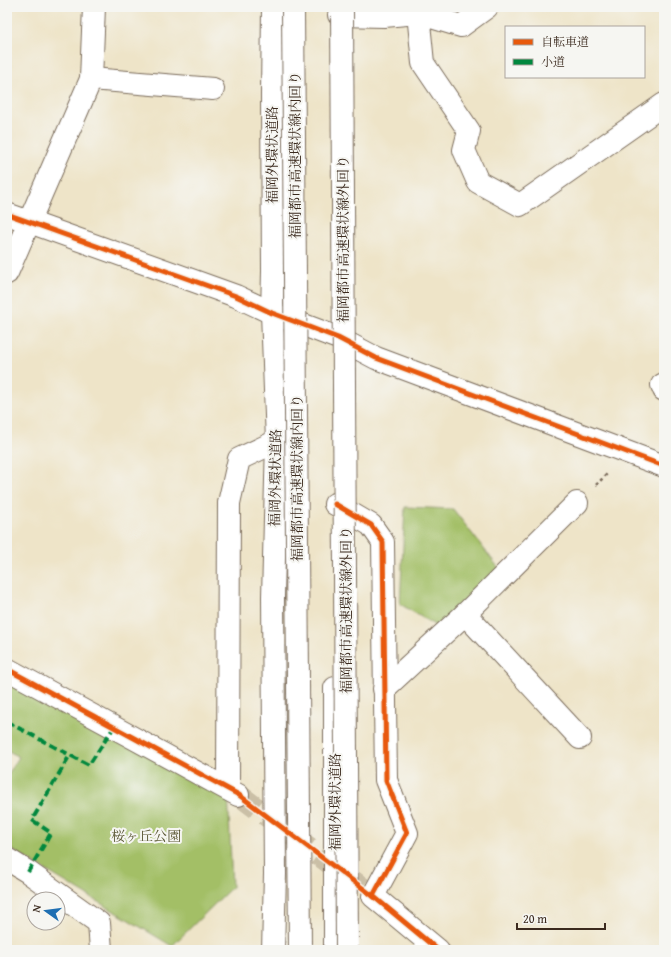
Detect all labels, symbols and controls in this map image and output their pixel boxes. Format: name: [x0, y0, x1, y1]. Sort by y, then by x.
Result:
legend: [505, 26, 645, 78]
text: 自転車道: [541, 33, 589, 50]
text: 小道: [541, 53, 565, 70]
street label: 福岡都市高速環状線内回り: [285, 71, 305, 239]
street label: 福岡外環状道路: [262, 106, 282, 204]
street label: 福岡都市高速環状線外回り: [333, 155, 353, 323]
street label: 福岡都市高速環状線内回り: [287, 394, 307, 562]
street label: 福岡外環状道路: [264, 429, 286, 527]
street label: 福岡都市高速環状線外回り: [336, 526, 356, 694]
street label: 福岡外環状道路: [325, 753, 345, 851]
park label: 桜ヶ丘公園: [111, 826, 181, 846]
north arrow: [26, 891, 66, 931]
text: N: [28, 902, 45, 914]
scale bar: [517, 905, 605, 931]
text: 20 m: [523, 910, 547, 927]

